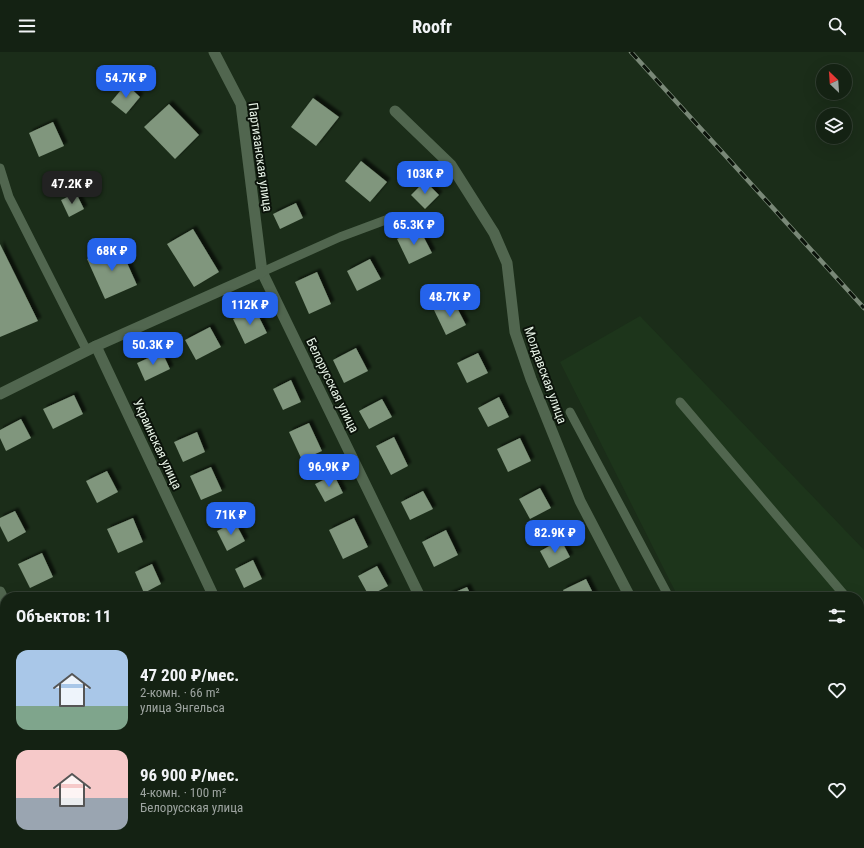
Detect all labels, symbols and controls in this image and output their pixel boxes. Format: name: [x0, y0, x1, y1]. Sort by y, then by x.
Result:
icon: menu: [16, 15, 38, 37]
icon: search: [826, 15, 848, 37]
text: Roofr: [412, 16, 452, 37]
north arrow: [816, 64, 852, 100]
map controls: [816, 64, 852, 144]
pin: 54.7K ₽: [89, 65, 163, 99]
text: 54.7K ₽: [105, 70, 147, 85]
street label: Партизанская улица: [245, 101, 276, 213]
button: layers: [816, 108, 852, 144]
pin: 103K ₽: [392, 161, 458, 195]
text: 103K ₽: [406, 166, 444, 181]
pin: 47.2K ₽: [35, 171, 109, 205]
text: 47.2K ₽: [51, 176, 93, 191]
pin: 65.3K ₽: [377, 212, 451, 246]
text: 65.3K ₽: [393, 217, 435, 232]
pin: 68K ₽: [84, 238, 140, 272]
text: 68K ₽: [96, 243, 128, 258]
pin: 48.7K ₽: [413, 284, 487, 318]
text: 48.7K ₽: [429, 289, 471, 304]
pin: 112K ₽: [217, 292, 283, 326]
text: 112K ₽: [231, 297, 269, 312]
street label: Молдавская улица: [521, 325, 570, 426]
pin: 50.3K ₽: [116, 332, 190, 366]
street label: Белорусская улица: [303, 336, 362, 435]
text: 50.3K ₽: [132, 337, 174, 352]
street label: Украинская улица: [130, 397, 185, 492]
pin: 96.9K ₽: [292, 454, 366, 488]
text: 96.9K ₽: [308, 459, 350, 474]
pin: 71K ₽: [203, 502, 259, 536]
text: 71K ₽: [215, 507, 247, 522]
pin: 82.9K ₽: [518, 520, 592, 554]
text: 82.9K ₽: [534, 525, 576, 540]
icon: filters: [826, 605, 848, 627]
text: Объектов: 11: [16, 606, 111, 626]
text: 47 200 ₽/мес.: [140, 665, 239, 685]
icon: home: [48, 666, 96, 714]
icon: heart: [826, 679, 848, 701]
text: 2-комн. · 66 m²: [140, 685, 220, 700]
text: улица Энгельса: [140, 700, 225, 715]
text: 96 900 ₽/мес.: [140, 765, 239, 785]
icon: home: [48, 766, 96, 814]
icon: heart: [826, 779, 848, 801]
text: 4-комн. · 100 m²: [140, 785, 226, 800]
text: Белорусская улица: [140, 800, 243, 815]

